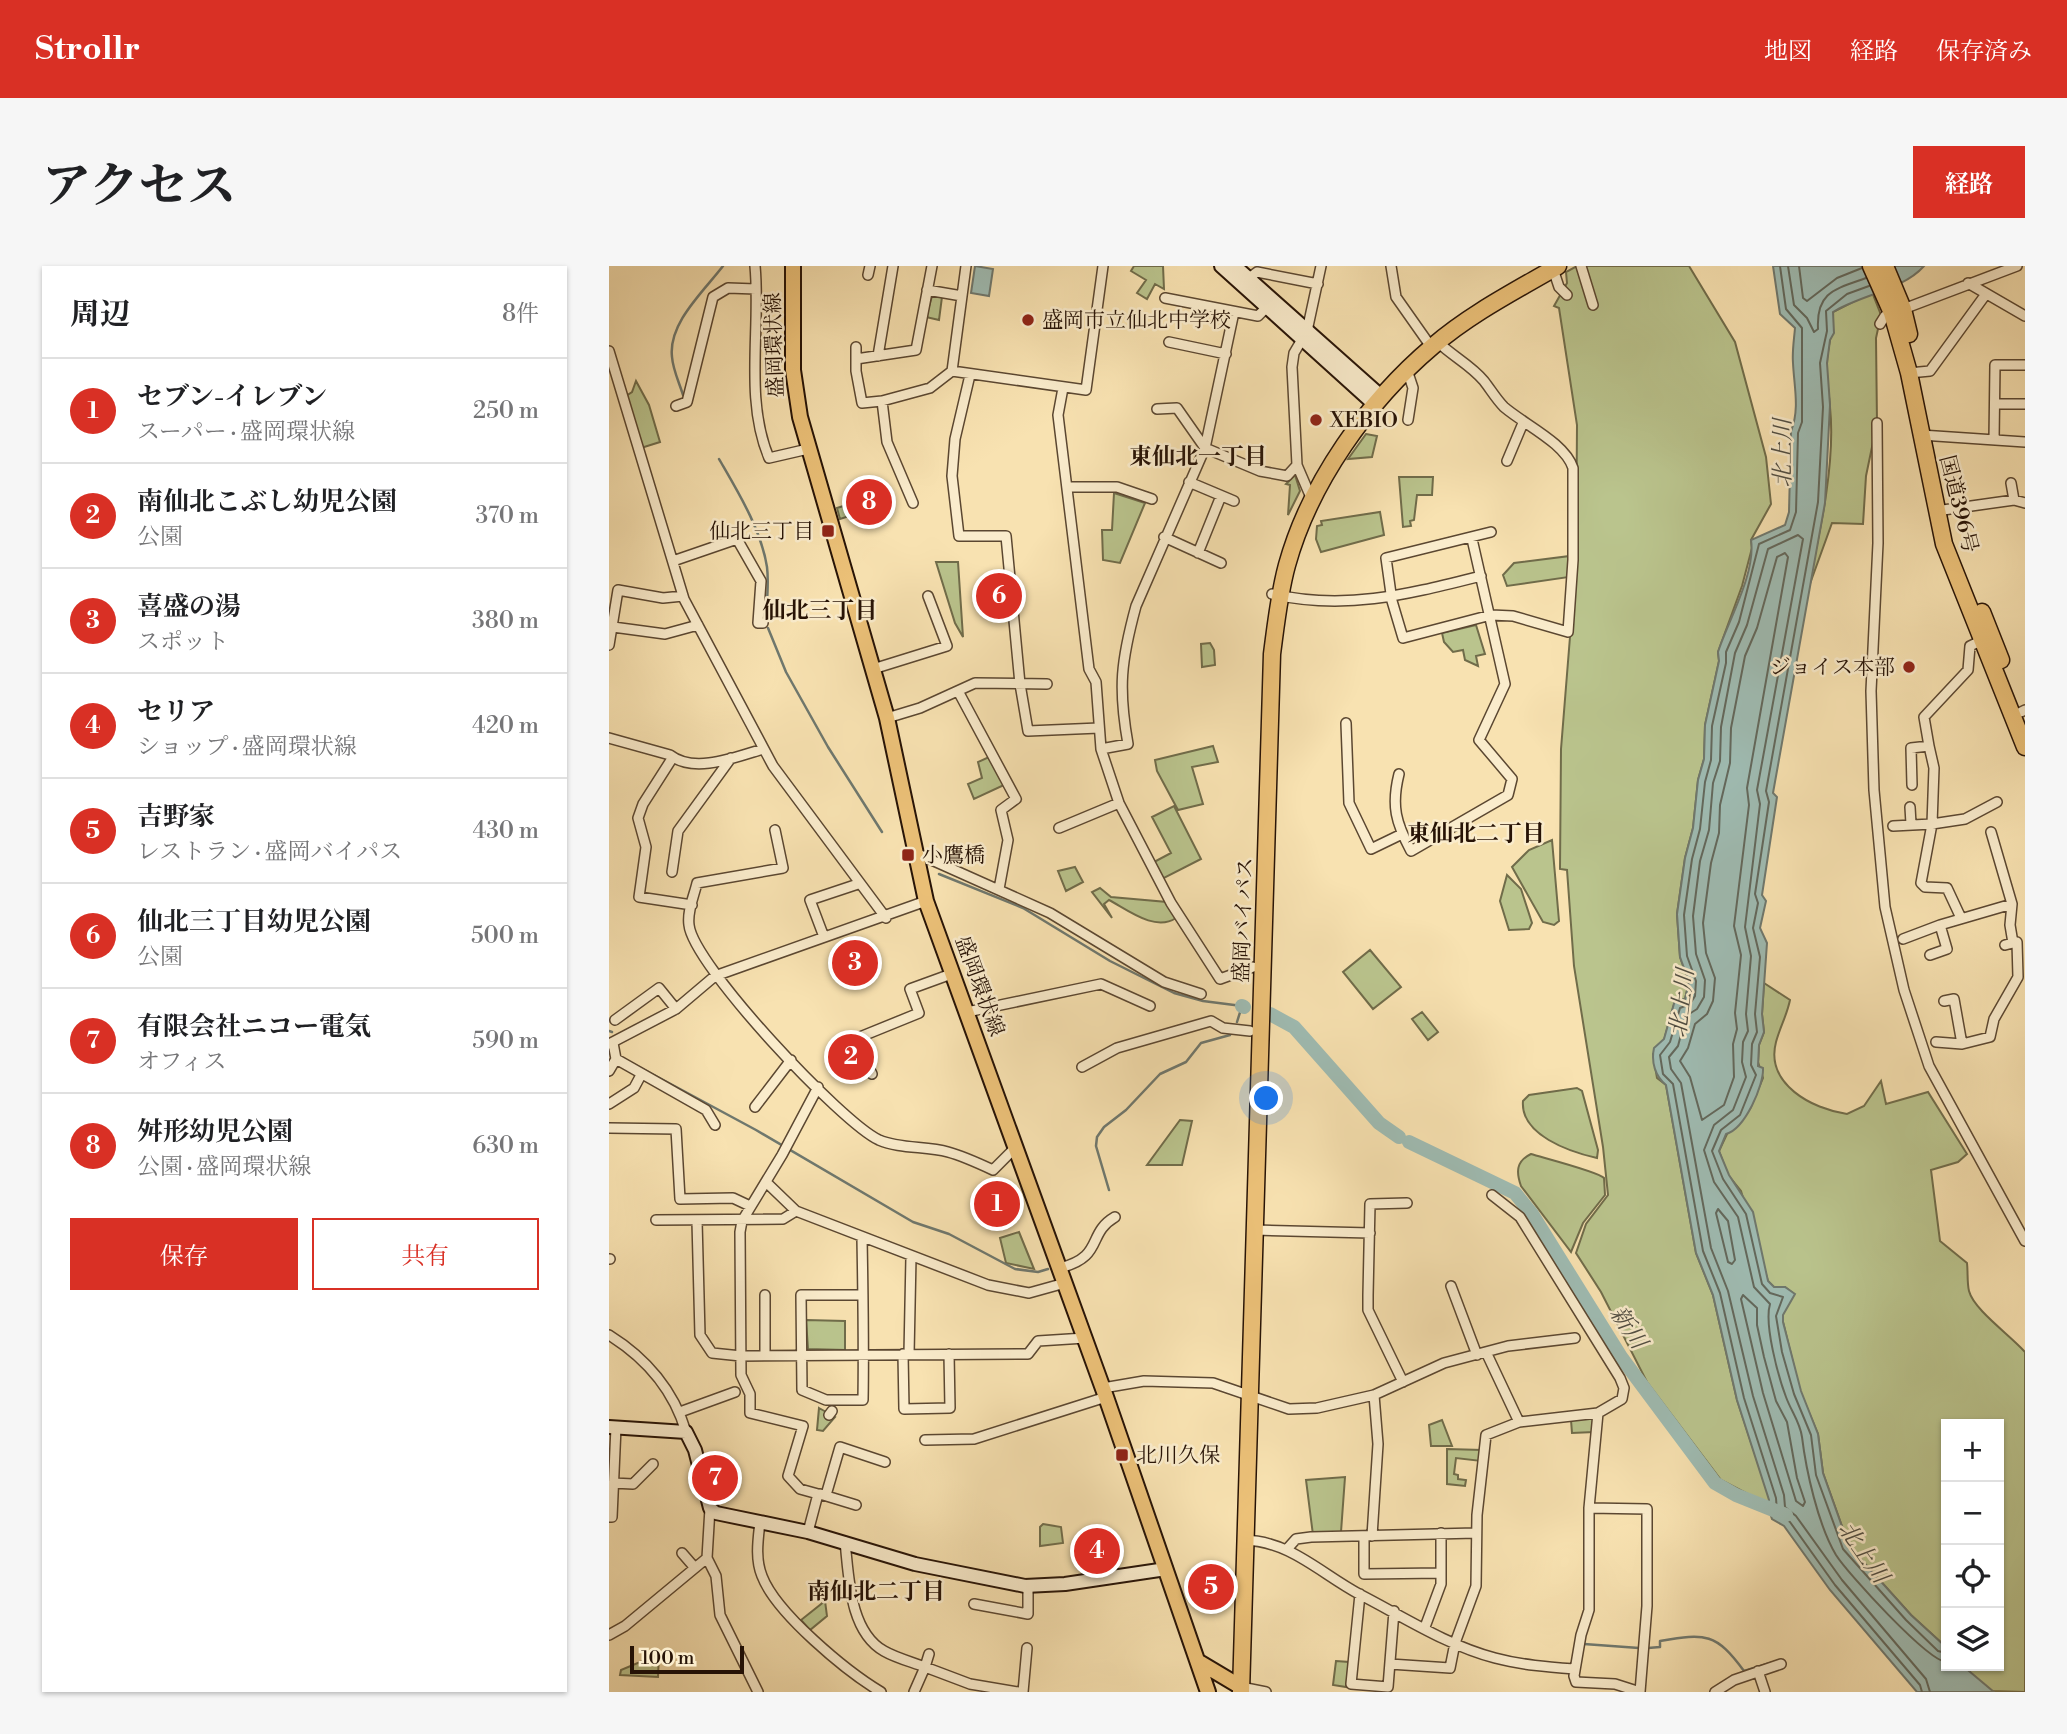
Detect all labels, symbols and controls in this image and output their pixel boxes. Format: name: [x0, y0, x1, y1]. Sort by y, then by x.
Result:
text: Strollr: [35, 29, 140, 70]
text: 地図: [1764, 37, 1812, 67]
text: 経路: [1850, 37, 1898, 67]
text: 保存済み: [1936, 37, 2032, 67]
button: 経路: [1913, 146, 2025, 218]
text: アクセス: [42, 157, 237, 218]
street label: 盛岡環状線: [760, 292, 790, 398]
text: 周辺: [70, 296, 130, 334]
text: 8件: [502, 300, 539, 328]
place label: 盛岡市立仙北中学校: [1042, 308, 1231, 334]
marker: 盛岡市立仙北中学校: [1020, 312, 1036, 328]
text: セブン-イレブン: [137, 381, 327, 413]
text: 1: [87, 397, 99, 425]
text: 250 m: [473, 397, 539, 425]
place label: XEBIO: [1329, 408, 1398, 434]
marker: XEBIO: [1308, 412, 1324, 428]
water label: 北上川: [1769, 416, 1797, 488]
text: スーパー · 盛岡環状線: [137, 418, 355, 446]
district label: 東仙北一丁目: [1129, 443, 1267, 471]
street label: 国道396号: [1933, 453, 1983, 556]
pin: 8: [846, 476, 892, 528]
text: 南仙北こぶし幼児公園: [137, 486, 397, 518]
text: 2: [86, 502, 100, 530]
text: 370 m: [476, 502, 539, 530]
place label: 仙北三丁目: [709, 519, 814, 545]
text: 公園: [137, 523, 183, 551]
marker: 仙北三丁目: [820, 523, 836, 539]
pin: 6: [976, 570, 1022, 622]
text: 喜盛の湯: [137, 591, 241, 623]
district label: 仙北三丁目: [763, 597, 878, 625]
text: 3: [86, 607, 100, 635]
text: 380 m: [472, 607, 539, 635]
text: スポット: [137, 628, 229, 656]
place label: ジョイス本部: [1770, 655, 1895, 681]
marker: ジョイス本部: [1901, 659, 1917, 675]
text: セリア: [137, 696, 215, 728]
text: 4: [85, 712, 101, 740]
text: 420 m: [472, 712, 539, 740]
text: ショップ · 盛岡環状線: [137, 733, 357, 761]
text: 吉野家: [137, 801, 215, 833]
text: 5: [86, 817, 100, 845]
text: 430 m: [472, 817, 539, 845]
district label: 東仙北二丁目: [1407, 820, 1545, 848]
text: レストラン · 盛岡バイパス: [137, 838, 402, 866]
place label: 小鷹橋: [922, 843, 985, 869]
marker: 小鷹橋: [900, 847, 916, 863]
street label: 盛岡バイパス: [1229, 857, 1259, 983]
text: 仙北三丁目幼児公園: [137, 906, 371, 938]
text: 6: [86, 922, 100, 950]
text: 500 m: [471, 922, 539, 950]
street label: 盛岡環状線: [949, 933, 1009, 1040]
pin: 3: [832, 937, 878, 989]
text: 公園: [137, 943, 183, 971]
water label: 北上川: [1664, 964, 1700, 1039]
text: 有限会社ニコー電気: [137, 1011, 371, 1043]
text: 7: [86, 1027, 100, 1055]
text: 590 m: [472, 1027, 539, 1055]
pin: 2: [828, 1031, 874, 1083]
text: オフィス: [137, 1048, 226, 1076]
your location: [1249, 1081, 1283, 1115]
text: 舛形幼児公園: [137, 1116, 293, 1148]
text: 8: [86, 1132, 100, 1160]
text: 630 m: [472, 1132, 539, 1160]
text: 公園 · 盛岡環状線: [137, 1153, 311, 1181]
pin: 1: [974, 1178, 1020, 1230]
button: 保存: [70, 1218, 298, 1290]
button: 共有: [312, 1218, 539, 1290]
water label: 新川: [1604, 1301, 1654, 1357]
map controls: [1941, 1419, 2004, 1671]
button: +: [1941, 1419, 2004, 1482]
place label: 北川久保: [1136, 1443, 1220, 1469]
marker: 北川久保: [1114, 1447, 1130, 1463]
pin: 7: [692, 1452, 738, 1504]
button: −: [1941, 1482, 2004, 1545]
water label: 北上川: [1832, 1516, 1896, 1591]
pin: 4: [1074, 1525, 1120, 1577]
button: locate: [1941, 1545, 2004, 1608]
pin: 5: [1188, 1561, 1234, 1613]
district label: 南仙北二丁目: [807, 1578, 945, 1606]
button: layers: [1941, 1608, 2004, 1671]
scale bar: [630, 1643, 744, 1675]
text: 100 m: [641, 1646, 694, 1670]

